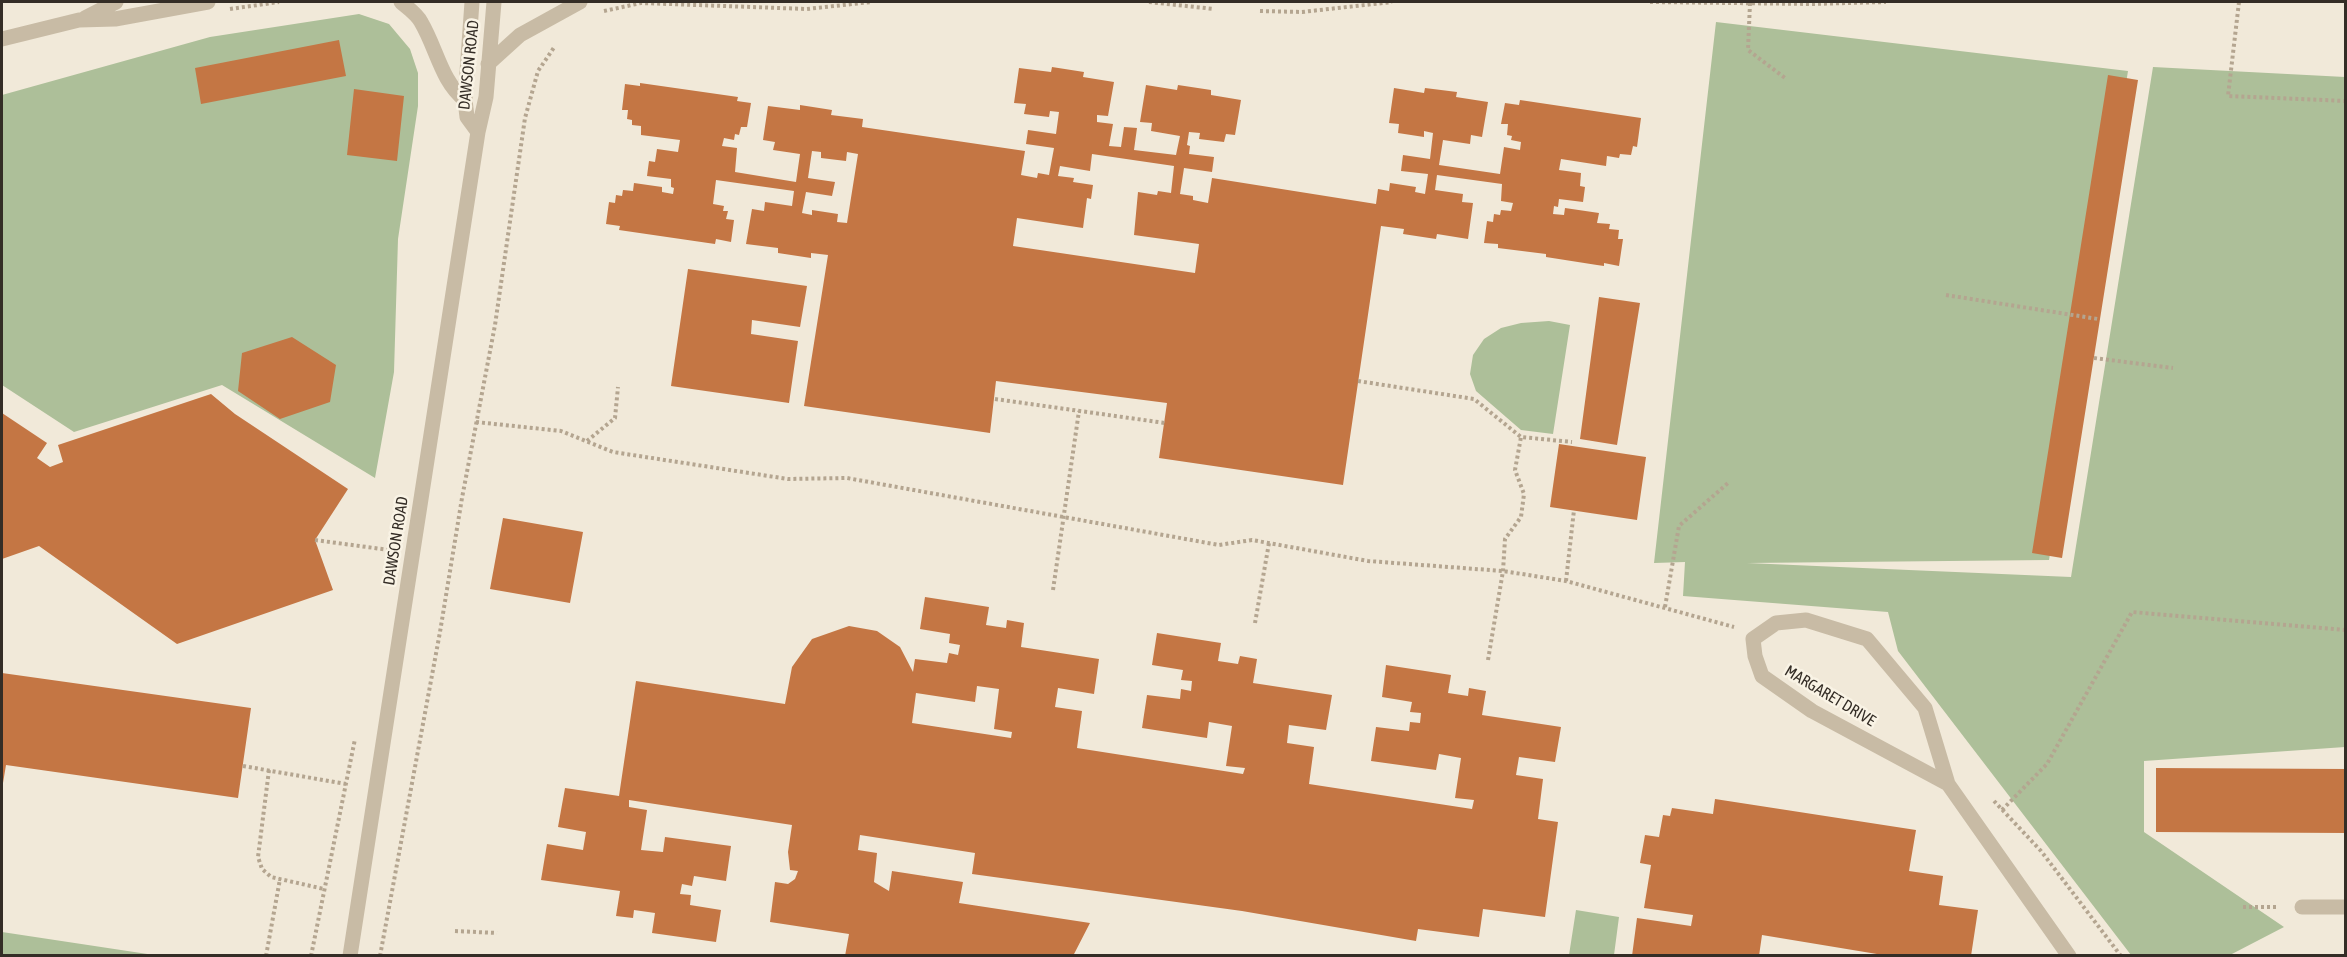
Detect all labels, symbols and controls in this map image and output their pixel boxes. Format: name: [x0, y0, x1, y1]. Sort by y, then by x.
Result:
street label: DAWSON ROAD: [455, 19, 483, 111]
street label: DAWSON ROAD: [379, 495, 413, 587]
street label: MARGARET DRIVE: [1781, 661, 1879, 731]

